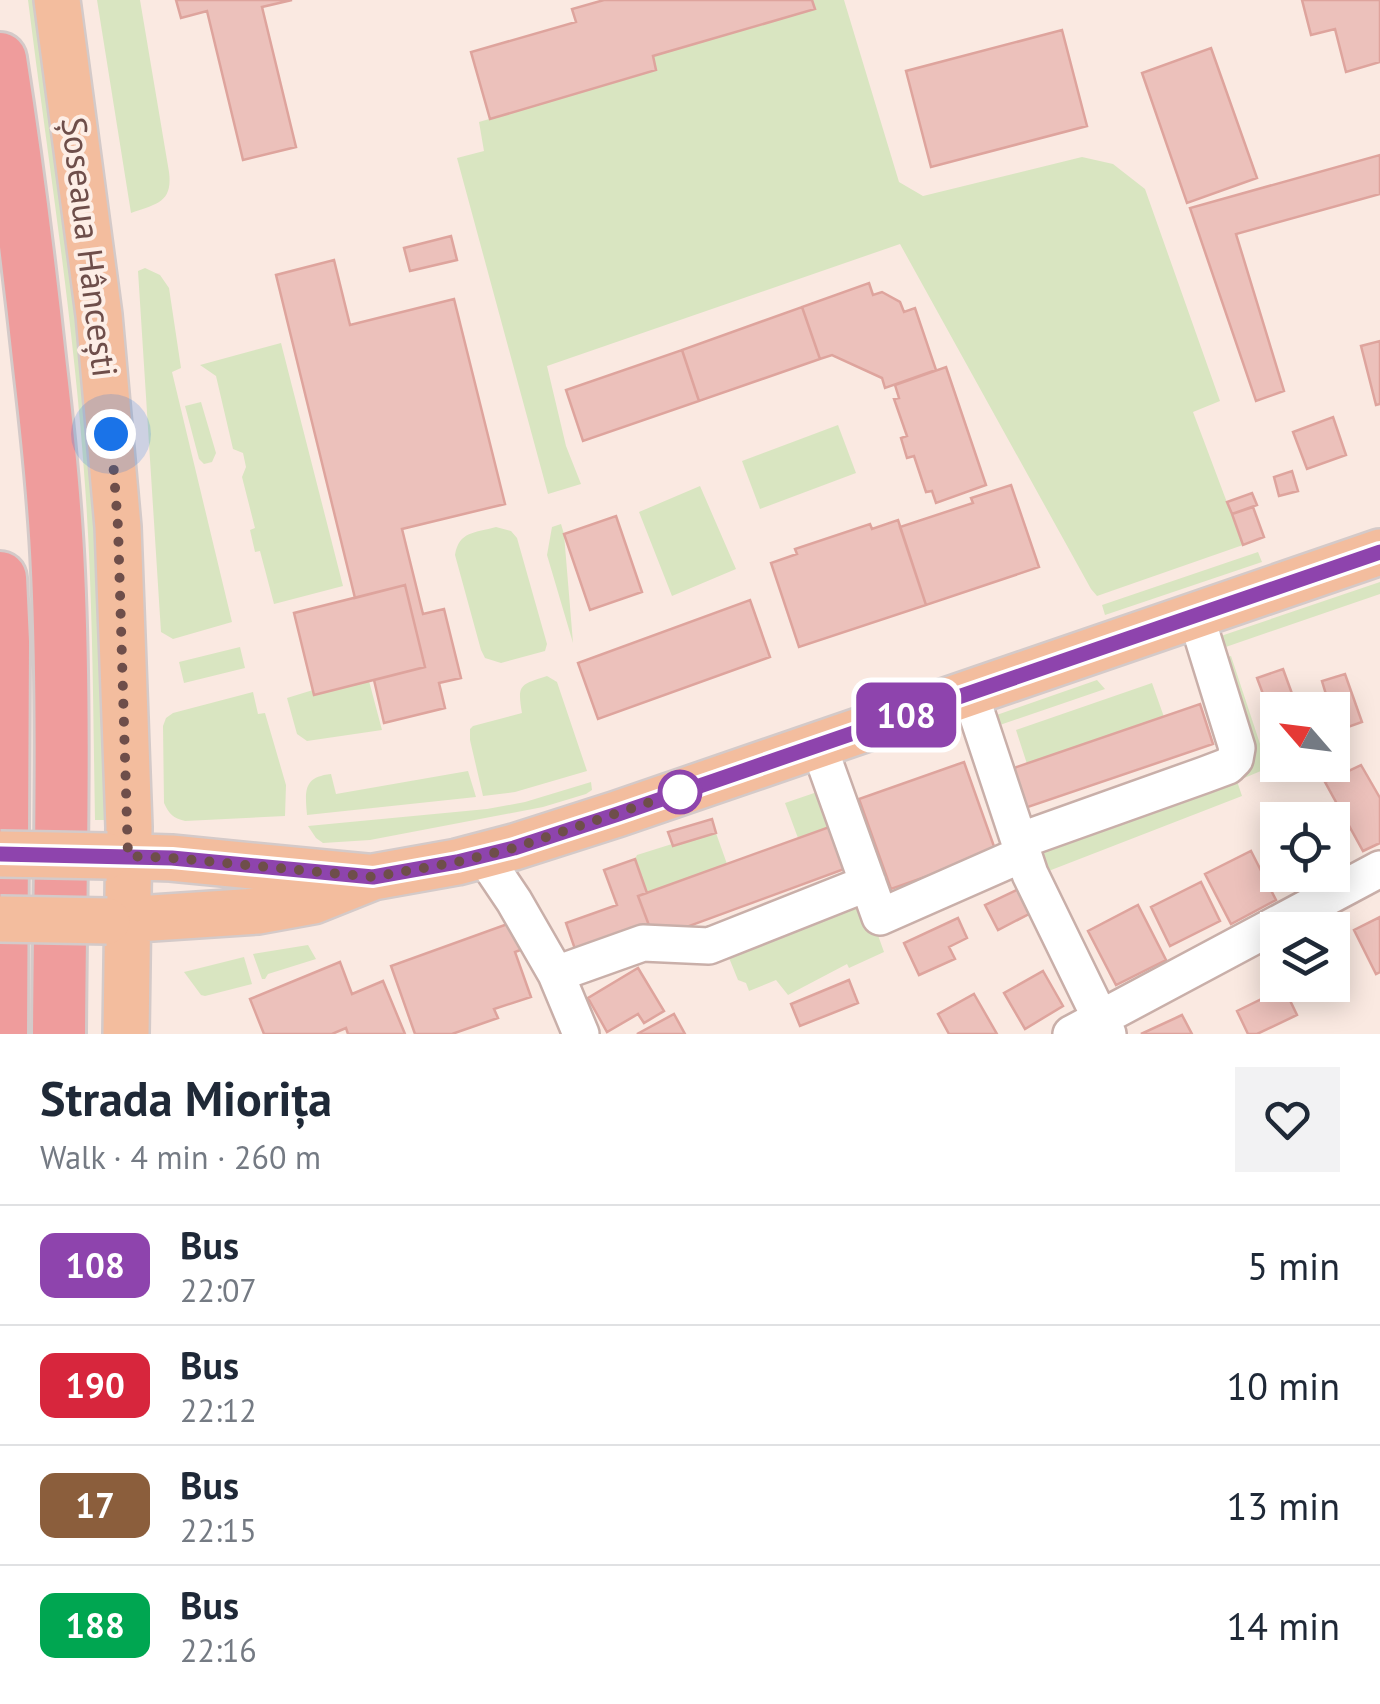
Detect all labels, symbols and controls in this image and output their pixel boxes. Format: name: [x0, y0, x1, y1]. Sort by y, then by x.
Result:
street label: Șoseaua Hâncești: [51, 114, 129, 379]
your location: [86, 409, 136, 459]
line badge: 108: [848, 682, 964, 748]
text: 108: [876, 692, 936, 738]
north arrow: [1260, 692, 1350, 782]
map controls: [1260, 692, 1350, 1002]
unlabelled marker: [659, 771, 701, 813]
button: locate: [1260, 802, 1350, 892]
button: layers: [1260, 912, 1350, 1002]
text: Strada Miorița: [40, 1067, 332, 1129]
button: heart: [1235, 1067, 1340, 1172]
text: Walk · 4 min · 260 m: [40, 1136, 321, 1178]
text: Bus: [180, 1220, 239, 1269]
text: 5 min: [1247, 1241, 1340, 1290]
text: 108: [65, 1242, 125, 1288]
text: 22:07: [180, 1269, 257, 1311]
text: Bus: [180, 1340, 239, 1389]
text: 10 min: [1227, 1361, 1340, 1410]
text: 190: [65, 1362, 125, 1408]
text: 22:12: [180, 1389, 257, 1431]
text: Bus: [180, 1460, 239, 1509]
text: 13 min: [1227, 1481, 1340, 1530]
text: 17: [75, 1482, 115, 1528]
text: 22:15: [180, 1509, 257, 1551]
text: Bus: [180, 1580, 239, 1629]
text: 14 min: [1227, 1601, 1340, 1650]
text: 188: [65, 1602, 125, 1648]
text: 22:16: [180, 1629, 257, 1671]

